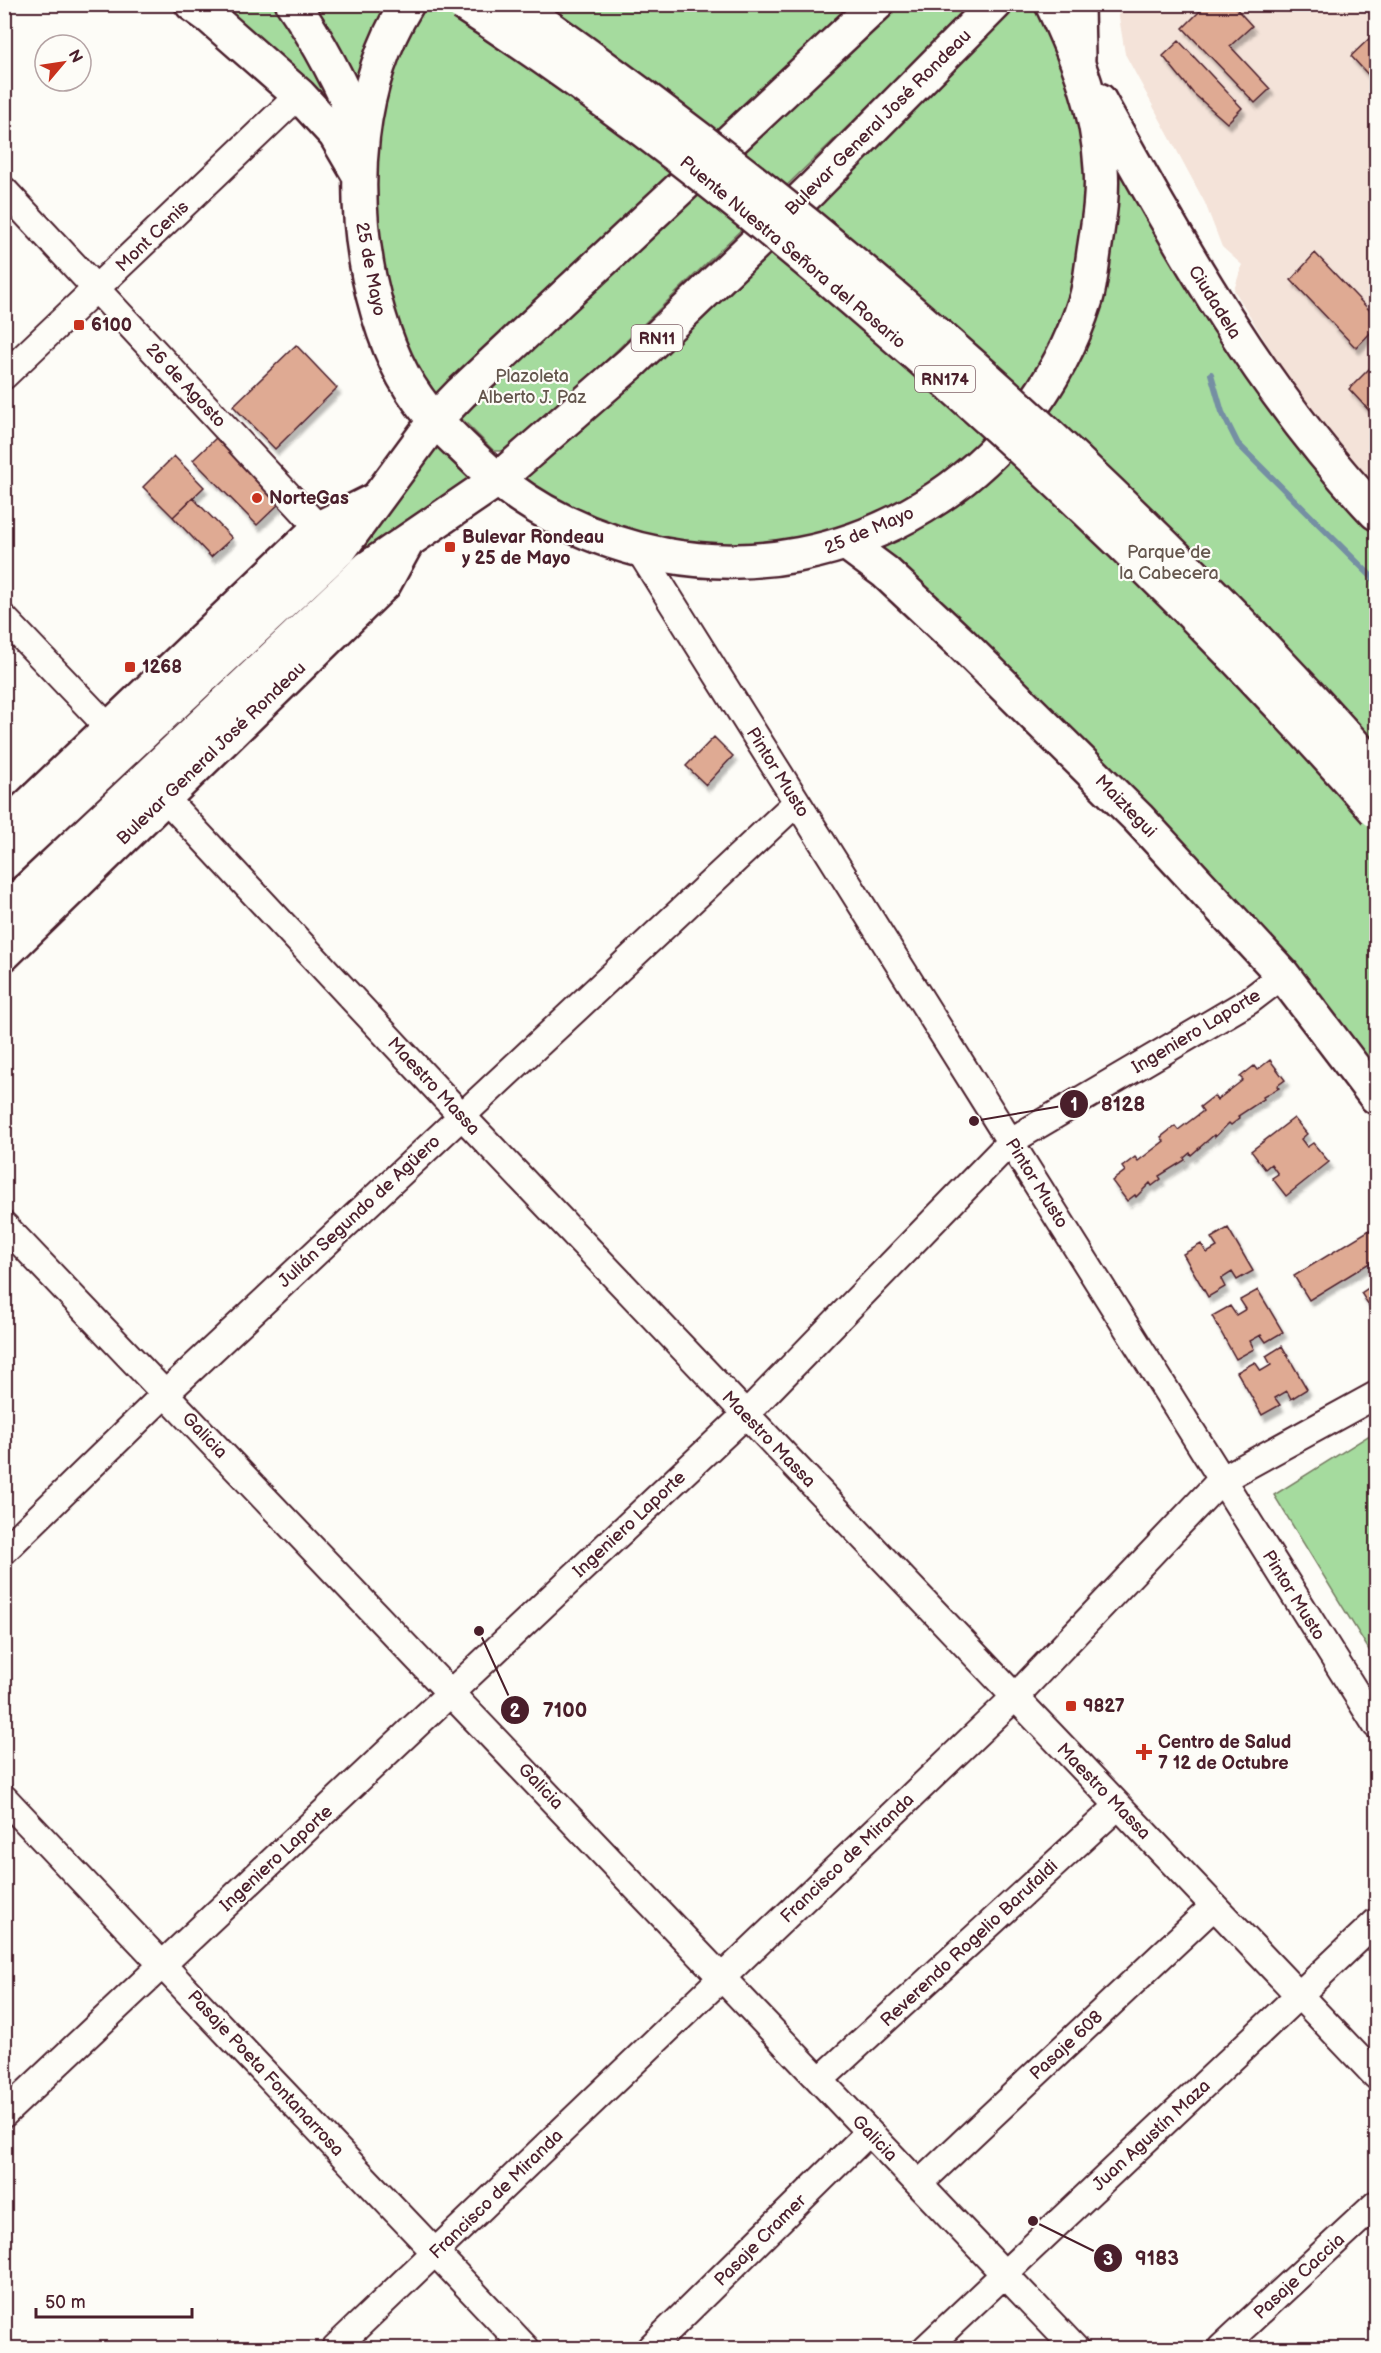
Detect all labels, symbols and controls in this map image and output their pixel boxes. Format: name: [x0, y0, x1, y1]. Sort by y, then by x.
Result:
street label: Bulevar General José Rondeau: [781, 25, 976, 220]
north arrow: [33, 33, 93, 93]
text: N: [64, 47, 86, 66]
street label: Puente Nuestra Señora del Rosario: [676, 152, 910, 353]
street label: Mont Cenis: [112, 196, 193, 276]
street label: 25 de Mayo: [351, 220, 390, 318]
street label: Ciudadela: [1184, 262, 1245, 343]
place label: 6100: [91, 315, 132, 336]
marker: 6100: [72, 318, 86, 332]
road number: RN11: [632, 325, 682, 351]
street label: 26 de Agosto: [141, 339, 230, 432]
park label: Plazoleta Alberto J. Paz: [478, 366, 587, 408]
road number: RN174: [915, 366, 975, 392]
place label: NorteGas: [269, 488, 349, 509]
marker: NorteGas: [250, 491, 264, 505]
street label: 25 de Mayo: [821, 502, 917, 559]
place label: Bulevar Rondeau y 25 de Mayo: [462, 527, 604, 569]
marker: Bulevar Rondeau y 25 de Mayo: [443, 540, 457, 554]
park label: Parque de la Cabecera: [1119, 542, 1219, 584]
street label: Bulevar General José Rondeau: [113, 657, 310, 849]
place label: 1268: [142, 657, 182, 678]
marker: 1268: [123, 660, 137, 674]
street label: Pintor Musto: [742, 723, 813, 821]
street label: Maiztegui: [1091, 771, 1161, 842]
street label: Ingeniero Laporte: [1128, 985, 1265, 1078]
street label: Maestro Massa: [383, 1033, 484, 1140]
callout: 8128: [1059, 1085, 1157, 1123]
text: 8128: [1101, 1093, 1145, 1117]
text: 1: [1070, 1095, 1078, 1116]
street label: Julián Segundo de Agüero: [274, 1131, 445, 1292]
street label: Pintor Musto: [1001, 1134, 1072, 1232]
street label: Maestro Massa: [717, 1387, 820, 1492]
street label: Galicia: [178, 1408, 232, 1463]
street label: Ingeniero Laporte: [569, 1467, 690, 1582]
street label: Pintor Musto: [1258, 1546, 1329, 1644]
callout: 7100: [500, 1691, 599, 1729]
place label: 9827: [1083, 1696, 1125, 1717]
text: 7100: [543, 1699, 587, 1723]
marker: 9827: [1064, 1699, 1078, 1713]
text: 2: [510, 1701, 521, 1722]
place label: Centro de Salud 7 12 de Octubre: [1158, 1732, 1291, 1774]
street label: Maestro Massa: [1052, 1739, 1155, 1844]
marker: Centro de Salud 7 12 de Octubre: [1135, 1743, 1153, 1761]
street label: Galicia: [514, 1759, 568, 1814]
street label: Francisco de Miranda: [776, 1789, 918, 1927]
street label: Ingeniero Laporte: [216, 1801, 337, 1916]
street label: Reverendo Rogelio Barufaldi: [876, 1856, 1062, 2031]
street label: Pasaje Poeta Fontanarrosa: [183, 1986, 348, 2161]
street label: Pasaje 608: [1026, 2006, 1107, 2084]
street label: Juan Agustín Maza: [1088, 2075, 1215, 2195]
street label: Galicia: [848, 2111, 902, 2166]
street label: Francisco de Miranda: [425, 2125, 567, 2263]
street label: Pasaje Cramer: [710, 2190, 811, 2291]
street label: Pasaje Caccia: [1250, 2229, 1349, 2324]
callout: 9183: [1093, 2239, 1191, 2277]
text: 9183: [1135, 2247, 1179, 2271]
text: 3: [1103, 2249, 1113, 2270]
scale bar: [36, 2281, 192, 2319]
text: 50 m: [45, 2292, 86, 2313]

